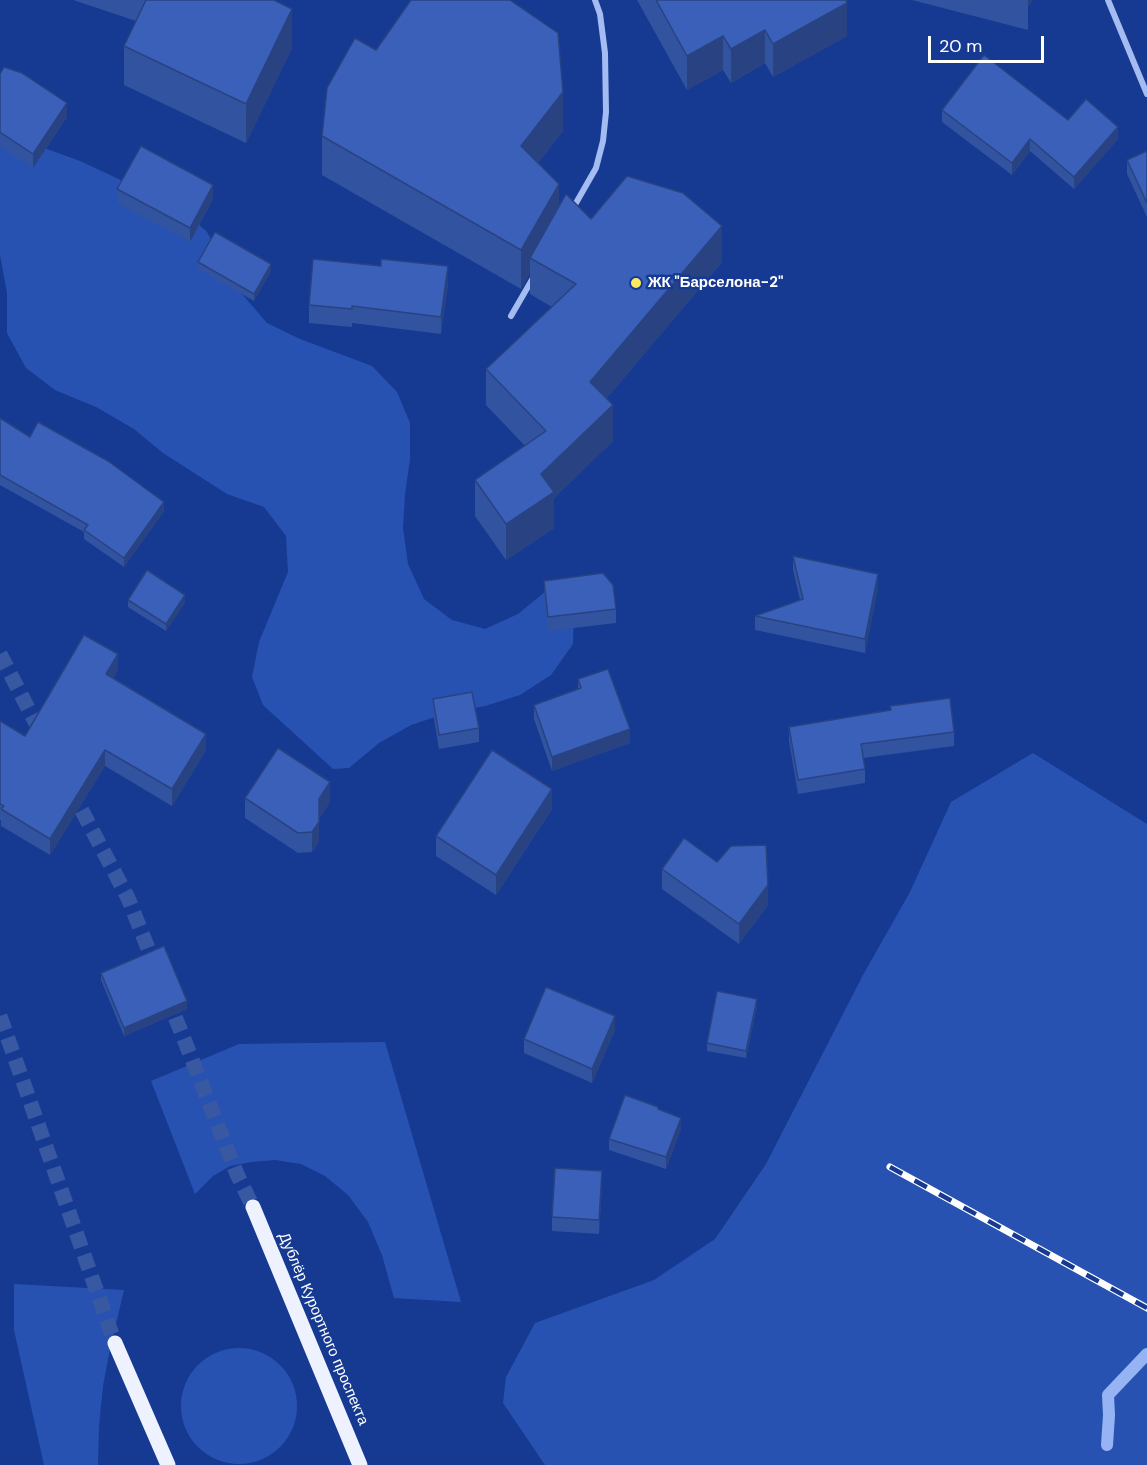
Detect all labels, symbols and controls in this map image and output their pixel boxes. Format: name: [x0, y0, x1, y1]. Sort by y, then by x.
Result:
scale bar: [931, 24, 1046, 62]
text: 20 m: [939, 34, 982, 58]
place label: ЖК "Барселона-2": [648, 274, 783, 292]
marker: ЖК "Барселона-2": [629, 276, 643, 290]
street label: Дублёр Курортного проспекта: [274, 1230, 372, 1428]

